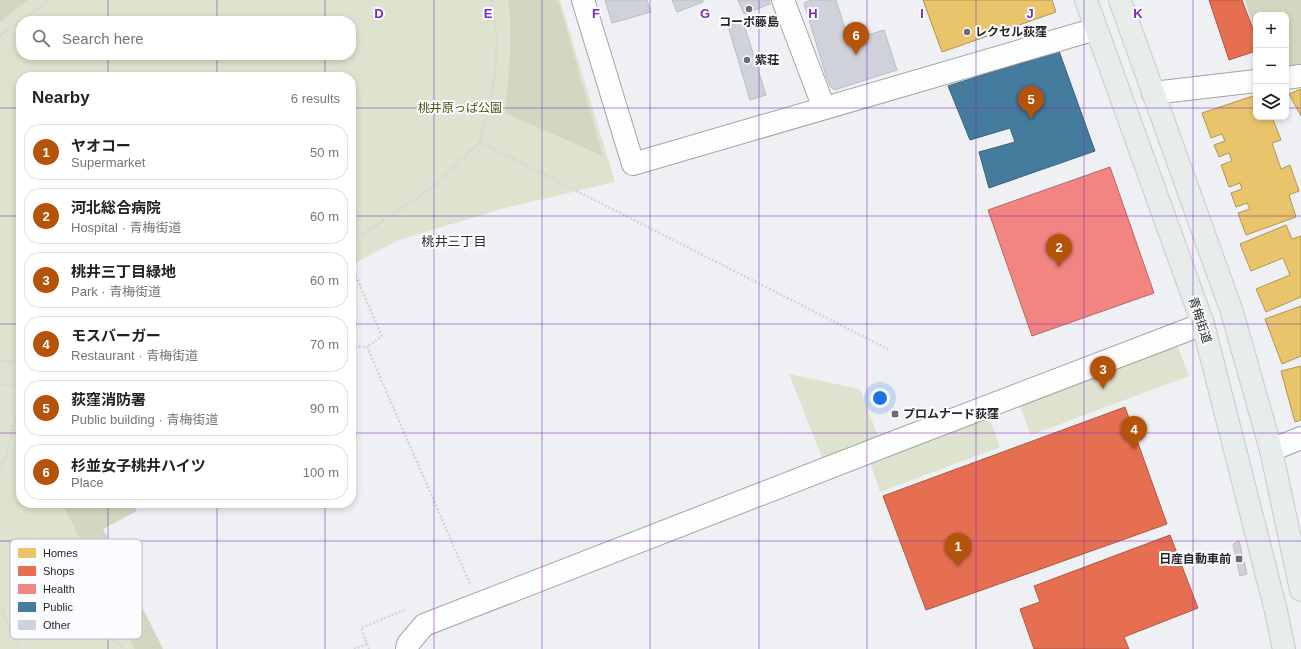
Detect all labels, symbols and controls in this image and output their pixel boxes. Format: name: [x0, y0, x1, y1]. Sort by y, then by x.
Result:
marker: コーポ藤島: [744, 4, 754, 14]
text: D: [374, 6, 384, 21]
text: E: [484, 6, 493, 21]
text: F: [592, 6, 600, 21]
text: G: [700, 6, 710, 21]
text: H: [808, 6, 818, 21]
text: I: [920, 6, 924, 21]
text: J: [1026, 6, 1034, 21]
text: K: [1133, 6, 1143, 21]
map controls: [1253, 12, 1289, 120]
button: +: [1253, 12, 1289, 48]
place label: コーポ藤島: [719, 15, 779, 29]
search box: [16, 16, 356, 60]
pin: 6: [843, 22, 869, 55]
place label: レクセル荻窪: [975, 25, 1047, 39]
icon: search: [30, 27, 52, 49]
marker: レクセル荻窪: [962, 27, 972, 37]
text: Search here: [62, 30, 144, 47]
button: −: [1253, 48, 1289, 84]
place label: 紫荘: [755, 53, 779, 67]
marker: 紫荘: [742, 55, 752, 65]
button: layers: [1253, 84, 1289, 120]
pin: 5: [1018, 86, 1044, 119]
text: Nearby: [32, 88, 90, 107]
text: 6 results: [291, 91, 340, 106]
park label: 桃井原っぱ公園: [418, 101, 502, 115]
text: ヤオコー: [71, 137, 131, 154]
text: 1: [42, 145, 50, 160]
text: 50 m: [310, 145, 339, 160]
text: Supermarket: [71, 155, 145, 170]
text: 河北総合病院: [71, 199, 161, 216]
text: 2: [42, 209, 50, 224]
text: 60 m: [310, 209, 339, 224]
text: Hospital · 青梅街道: [71, 220, 182, 235]
district label: 桃井三丁目: [421, 234, 487, 249]
pin: 2: [1046, 234, 1072, 267]
text: 桃井三丁目緑地: [71, 263, 176, 280]
text: 3: [42, 273, 50, 288]
text: 60 m: [310, 273, 339, 288]
text: Park · 青梅街道: [71, 284, 161, 299]
street label: 青梅街道: [1186, 295, 1214, 345]
text: モスバーガー: [71, 327, 161, 344]
text: 4: [42, 337, 50, 352]
text: 70 m: [310, 337, 339, 352]
text: Restaurant · 青梅街道: [71, 348, 198, 363]
pin: 3: [1090, 356, 1116, 389]
your location: [870, 388, 890, 408]
text: 荻窪消防署: [71, 391, 146, 408]
text: 5: [42, 401, 50, 416]
text: 90 m: [310, 401, 339, 416]
place label: プロムナード荻窪: [903, 407, 999, 421]
marker: プロムナード荻窪: [890, 409, 900, 419]
text: Public building · 青梅街道: [71, 412, 218, 427]
pin: 4: [1121, 416, 1147, 449]
text: 杉並女子桃井ハイツ: [71, 457, 206, 474]
text: 6: [42, 465, 50, 480]
text: 100 m: [303, 465, 339, 480]
text: Place: [71, 475, 104, 490]
pin: 1: [945, 533, 971, 566]
legend: [10, 539, 142, 639]
text: Homes: [43, 547, 78, 559]
place label: 日産自動車前: [1159, 552, 1231, 566]
marker: 日産自動車前: [1234, 554, 1244, 564]
text: Shops: [43, 565, 75, 577]
text: Health: [43, 583, 75, 595]
text: Public: [43, 601, 73, 613]
text: Other: [43, 619, 71, 631]

